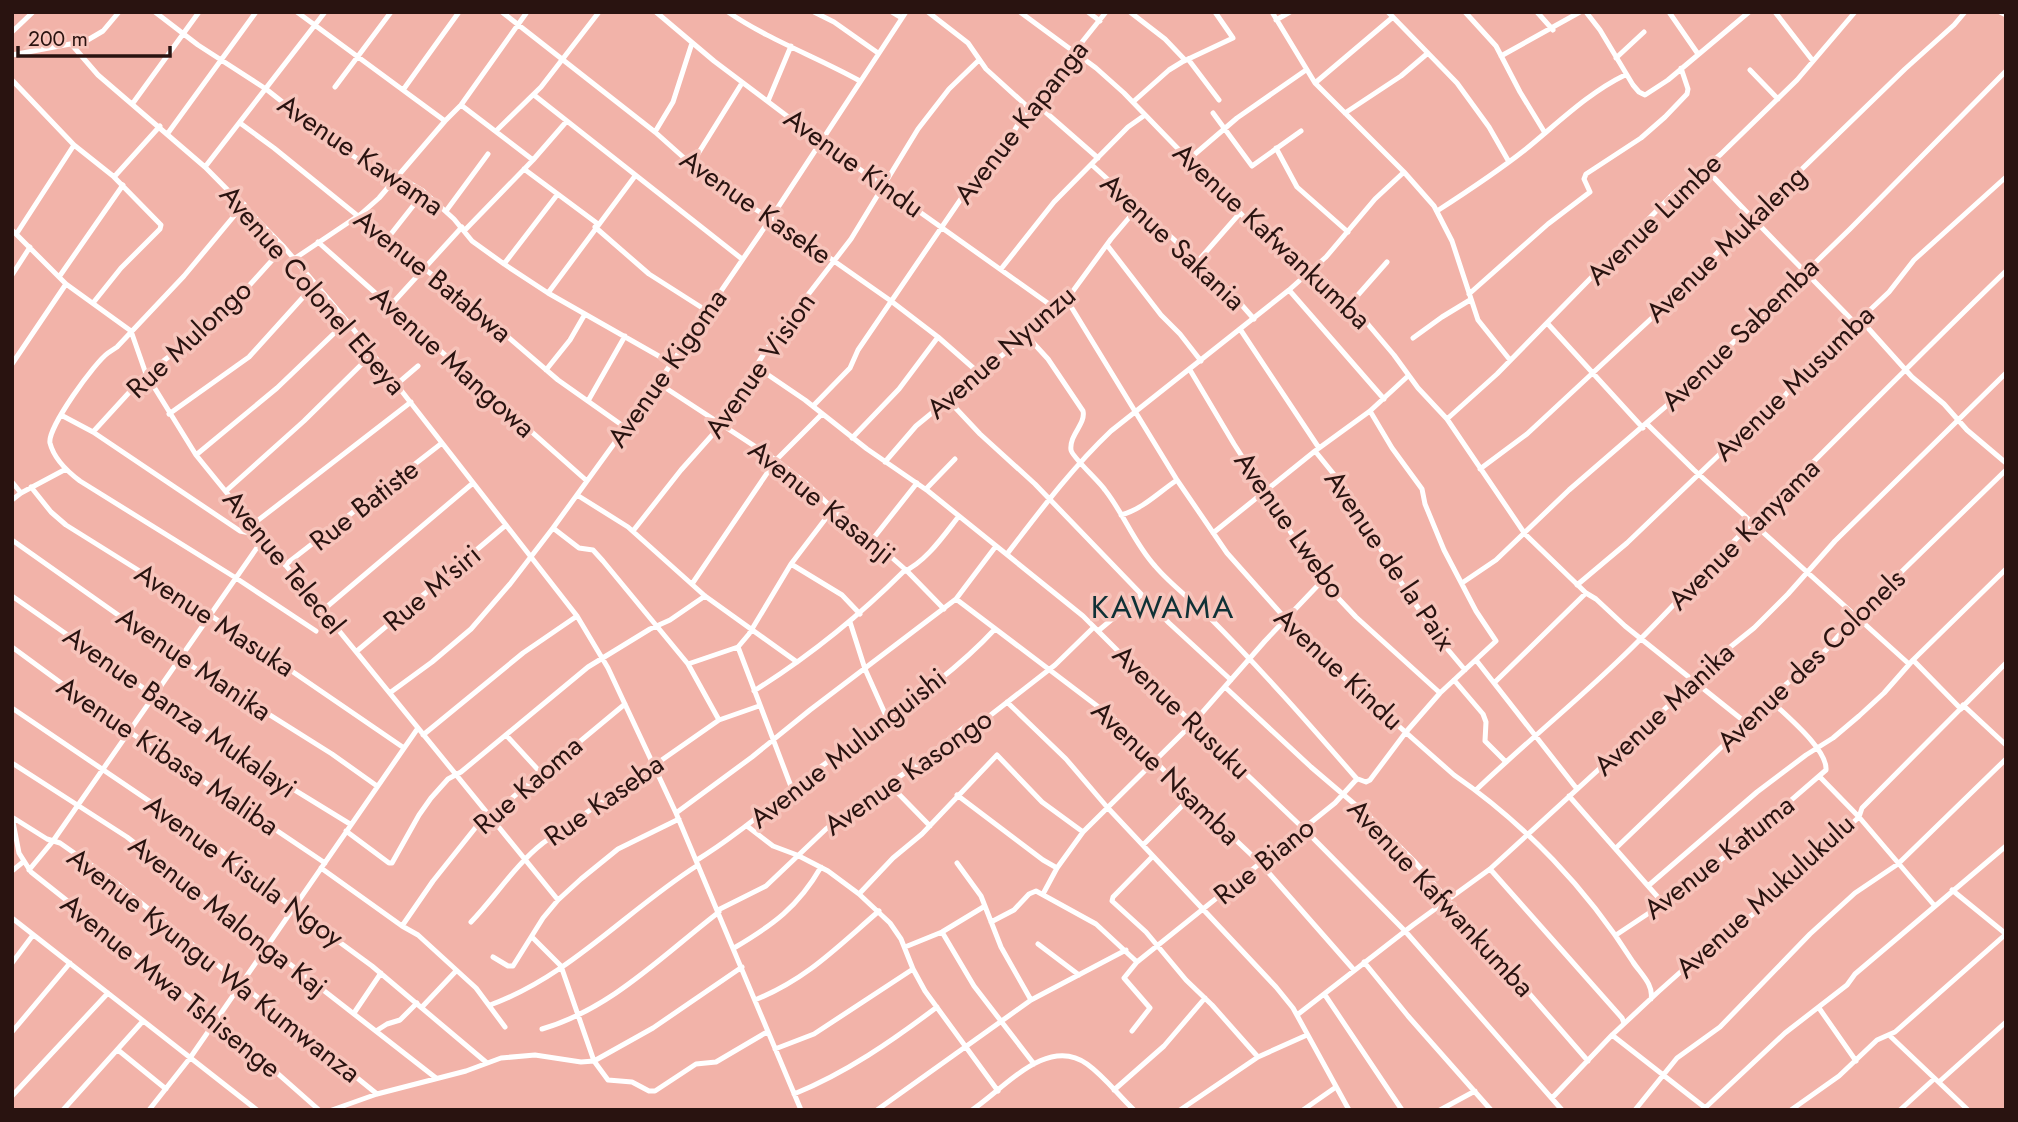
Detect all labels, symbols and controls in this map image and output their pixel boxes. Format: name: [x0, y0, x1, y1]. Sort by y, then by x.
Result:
scale bar: [18, 14, 170, 58]
text: 200 m: [28, 24, 88, 54]
street label: Avenue Kapanga: [944, 31, 1098, 213]
street label: Avenue Kawama: [270, 84, 452, 226]
street label: Avenue Kindu: [776, 98, 932, 228]
street label: Avenue Kafwankumba: [1164, 133, 1380, 339]
street label: Avenue Kaseke: [672, 139, 840, 275]
street label: Avenue Lumbe: [1577, 144, 1731, 294]
street label: Avenue Mukaleng: [1636, 156, 1816, 332]
street label: Avenue Sakania: [1091, 164, 1255, 320]
street label: Avenue Colonel Ebeya: [210, 176, 416, 404]
street label: Avenue Batabwa: [345, 199, 521, 353]
street label: Avenue Sabemba: [1652, 248, 1828, 420]
street label: Rue Mulongo: [117, 270, 261, 408]
street label: Avenue Nyunzu: [917, 275, 1085, 429]
street label: Avenue Mangowa: [361, 277, 545, 447]
street label: Avenue Kigoma: [597, 280, 737, 456]
street label: Avenue Vision: [694, 284, 826, 446]
street label: Avenue Musumba: [1704, 295, 1884, 471]
street label: Avenue Kasanji: [740, 430, 904, 574]
street label: Avenue Lwebo: [1224, 443, 1356, 607]
street label: Rue Batiste: [301, 449, 427, 561]
street label: Avenue Kanyama: [1659, 449, 1829, 619]
street label: Avenue de la Paix: [1314, 462, 1466, 659]
street label: Avenue Telecel: [213, 481, 355, 643]
street label: Rue M'siri: [374, 535, 490, 641]
street label: Avenue Masuka: [127, 553, 303, 687]
street label: Avenue des Colonels: [1707, 559, 1915, 761]
district label: KAWAMA: [1091, 584, 1235, 630]
street label: Avenue Manika: [108, 597, 280, 731]
street label: Avenue Kindu: [1265, 598, 1413, 740]
street label: Avenue Banza Mukalayi: [55, 616, 305, 808]
street label: Avenue Manika: [1584, 633, 1744, 785]
street label: Avenue Rusuku: [1103, 635, 1261, 789]
street label: Avenue Mulunguishi: [741, 658, 955, 838]
street label: Avenue Kibasa Maliba: [49, 666, 287, 846]
street label: Avenue Nsamba: [1082, 691, 1250, 855]
street label: Avenue Kasongo: [815, 699, 1001, 845]
street label: Rue Kaoma: [464, 726, 592, 844]
street label: Rue Kaseba: [536, 744, 672, 856]
street label: Avenue Kisula Ngoy: [136, 785, 353, 958]
street label: Avenue Katuma: [1635, 785, 1803, 929]
street label: Avenue Kafwankumba: [1338, 790, 1544, 1006]
street label: Avenue Mukulukulu: [1666, 804, 1864, 988]
street label: Rue Biano: [1205, 807, 1323, 915]
street label: Avenue Malonga Kaj: [120, 825, 336, 1007]
street label: Avenue Kyungu Wa Kumwanza: [59, 837, 369, 1093]
street label: Avenue Mwa Tshisenge: [52, 884, 290, 1088]

